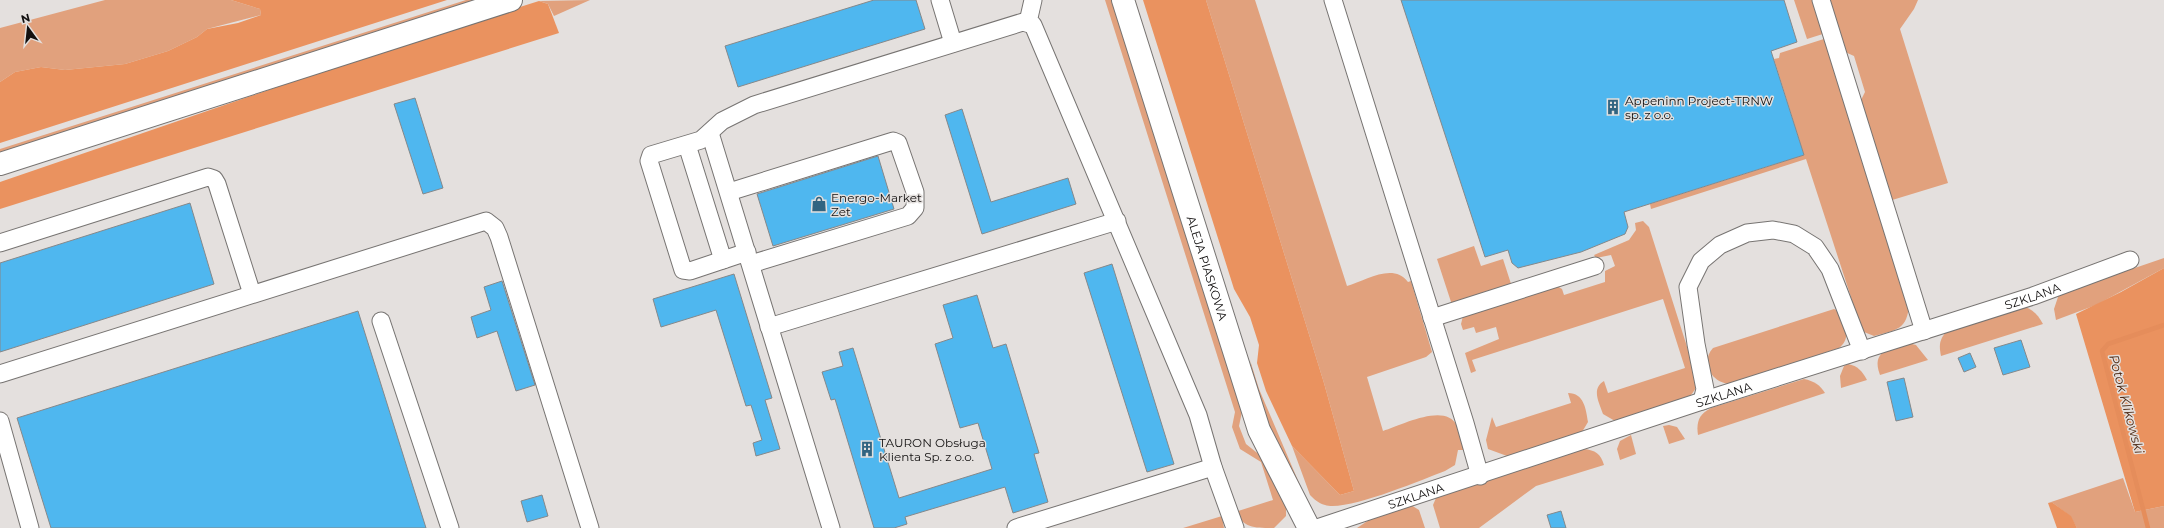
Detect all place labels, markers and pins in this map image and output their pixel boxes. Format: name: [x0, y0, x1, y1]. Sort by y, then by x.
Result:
place label: Appeninn Project-TRNW sp. z o.o.: [1625, 93, 1773, 122]
building icon: Appeninn Project-TRNW sp. z o.o.: [1604, 98, 1622, 116]
place label: Energo-Market Zet: [831, 190, 922, 219]
shop icon: Energo-Market Zet: [810, 195, 828, 213]
place label: TAURON Obsługa Klienta Sp. z o.o.: [879, 435, 986, 464]
building icon: TAURON Obsługa Klienta Sp. z o.o.: [858, 440, 876, 458]

